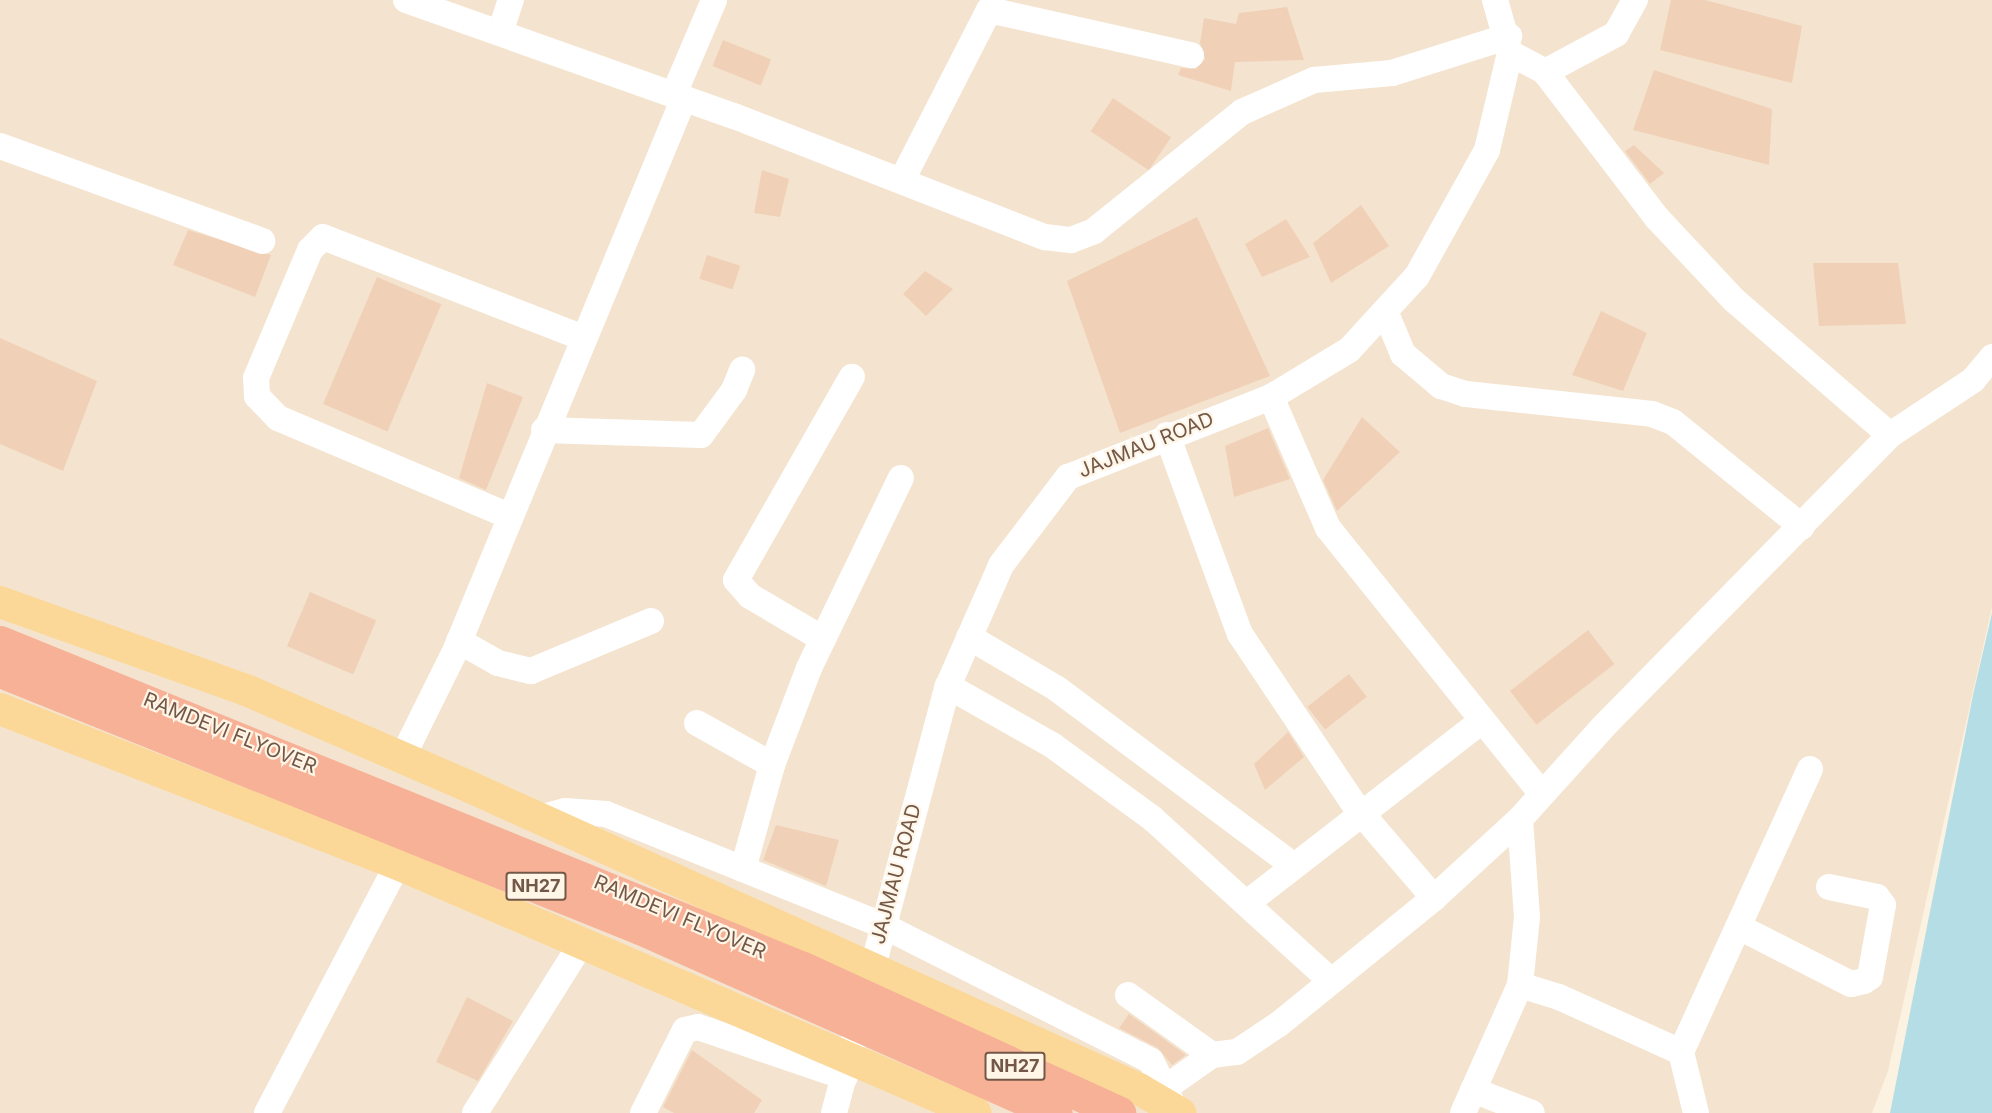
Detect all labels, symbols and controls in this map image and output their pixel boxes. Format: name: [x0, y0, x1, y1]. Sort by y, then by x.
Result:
street label: JAJMAU ROAD: [1075, 407, 1217, 483]
street label: RAMDEVI FLYOVER: [140, 687, 320, 779]
street label: JAJMAU ROAD: [866, 801, 926, 947]
street label: RAMDEVI FLYOVER: [590, 870, 770, 964]
road number: NH27: [504, 871, 568, 901]
road number: NH27: [984, 1051, 1046, 1081]

